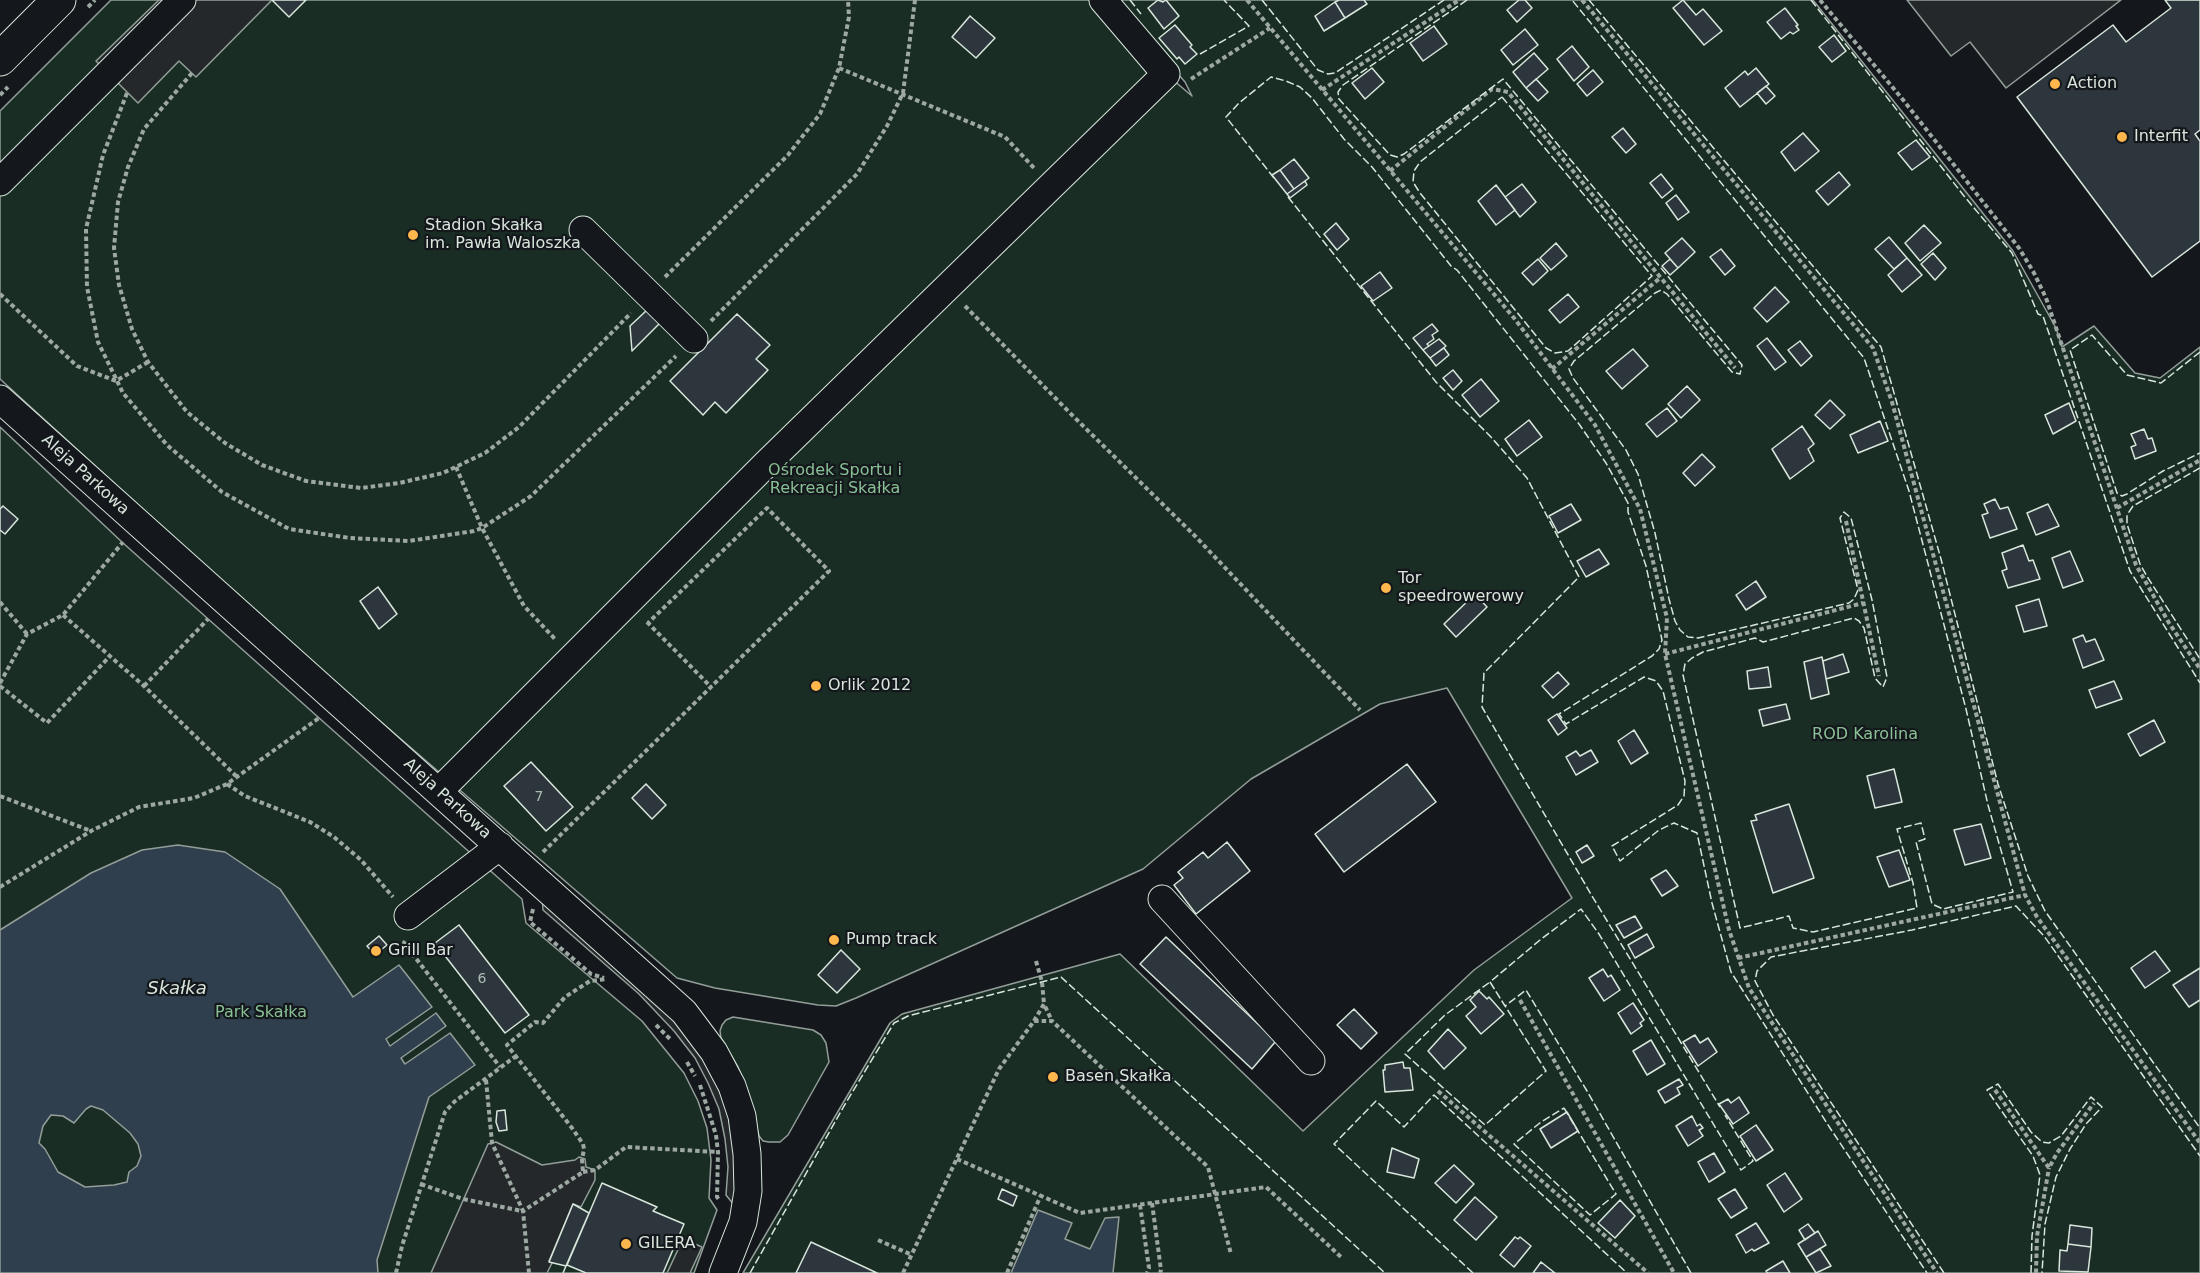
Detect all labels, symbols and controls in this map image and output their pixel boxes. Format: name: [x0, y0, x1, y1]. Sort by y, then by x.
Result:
place label: Action: [2067, 74, 2117, 94]
marker: Action: [2048, 77, 2062, 91]
place label: Interfit: [2134, 127, 2188, 147]
marker: Interfit: [2115, 130, 2129, 144]
place label: Stadion Skałka im. Pawła Waloszka: [425, 216, 581, 254]
marker: Stadion Skałka im. Pawła Waloszka: [406, 228, 420, 242]
street label: Aleja Parkowa: [37, 431, 133, 519]
park label: Ośrodek Sportu i Rekreacji Skałka: [768, 461, 902, 499]
place label: Tor speedrowerowy: [1398, 569, 1524, 607]
marker: Tor speedrowerowy: [1379, 581, 1393, 595]
place label: Orlik 2012: [828, 676, 911, 696]
marker: Orlik 2012: [809, 679, 823, 693]
park label: ROD Karolina: [1812, 725, 1918, 745]
street label: Aleja Parkowa: [399, 755, 495, 843]
house number: 7: [535, 789, 543, 805]
place label: Pump track: [846, 930, 937, 950]
marker: Pump track: [827, 933, 841, 947]
place label: Grill Bar: [388, 941, 453, 961]
marker: Grill Bar: [369, 944, 383, 958]
house number: 6: [478, 971, 486, 987]
water label: Skałka: [147, 978, 207, 1000]
park label: Park Skałka: [215, 1003, 307, 1023]
place label: Basen Skałka: [1065, 1067, 1171, 1087]
marker: Basen Skałka: [1046, 1070, 1060, 1084]
place label: GILERA: [638, 1234, 696, 1254]
marker: GILERA: [619, 1237, 633, 1251]

